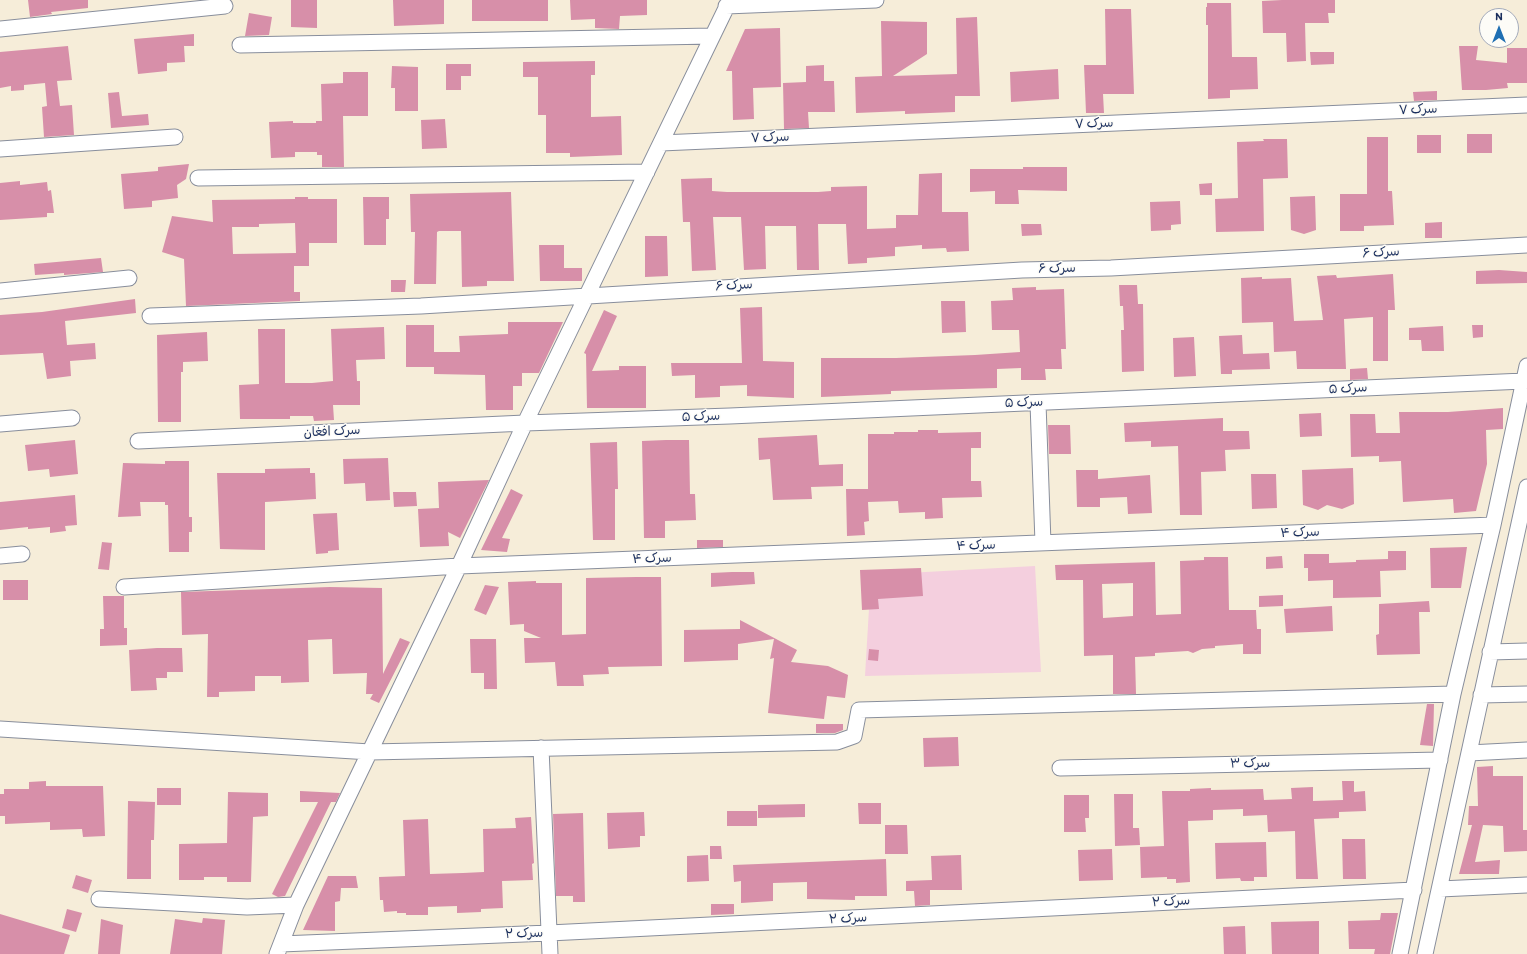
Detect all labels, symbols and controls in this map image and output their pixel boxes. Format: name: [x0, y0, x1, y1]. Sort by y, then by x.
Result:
north arrow: [1479, 8, 1519, 48]
text: N: [1495, 10, 1503, 23]
street label: سرک ۷: [1398, 102, 1438, 118]
street label: سرک ۷: [1074, 116, 1114, 132]
street label: سرک ۷: [750, 130, 790, 146]
street label: سرک ۶: [1362, 244, 1400, 262]
street label: سرک ۶: [1038, 261, 1076, 277]
street label: سرک ۶: [715, 277, 753, 295]
street label: سرک ۵: [1328, 380, 1368, 398]
street label: سرک ۵: [1004, 395, 1044, 411]
street label: سرک ۵: [681, 409, 721, 425]
street label: سرک افغان: [303, 423, 361, 441]
street label: سرک ۴: [1280, 525, 1320, 541]
street label: سرک ۴: [956, 538, 996, 554]
street label: سرک ۴: [632, 551, 672, 567]
street label: سرک ۳: [1230, 756, 1270, 772]
street label: سرک ۲: [1151, 893, 1191, 911]
street label: سرک ۲: [828, 910, 868, 928]
street label: سرک ۲: [505, 926, 543, 942]

